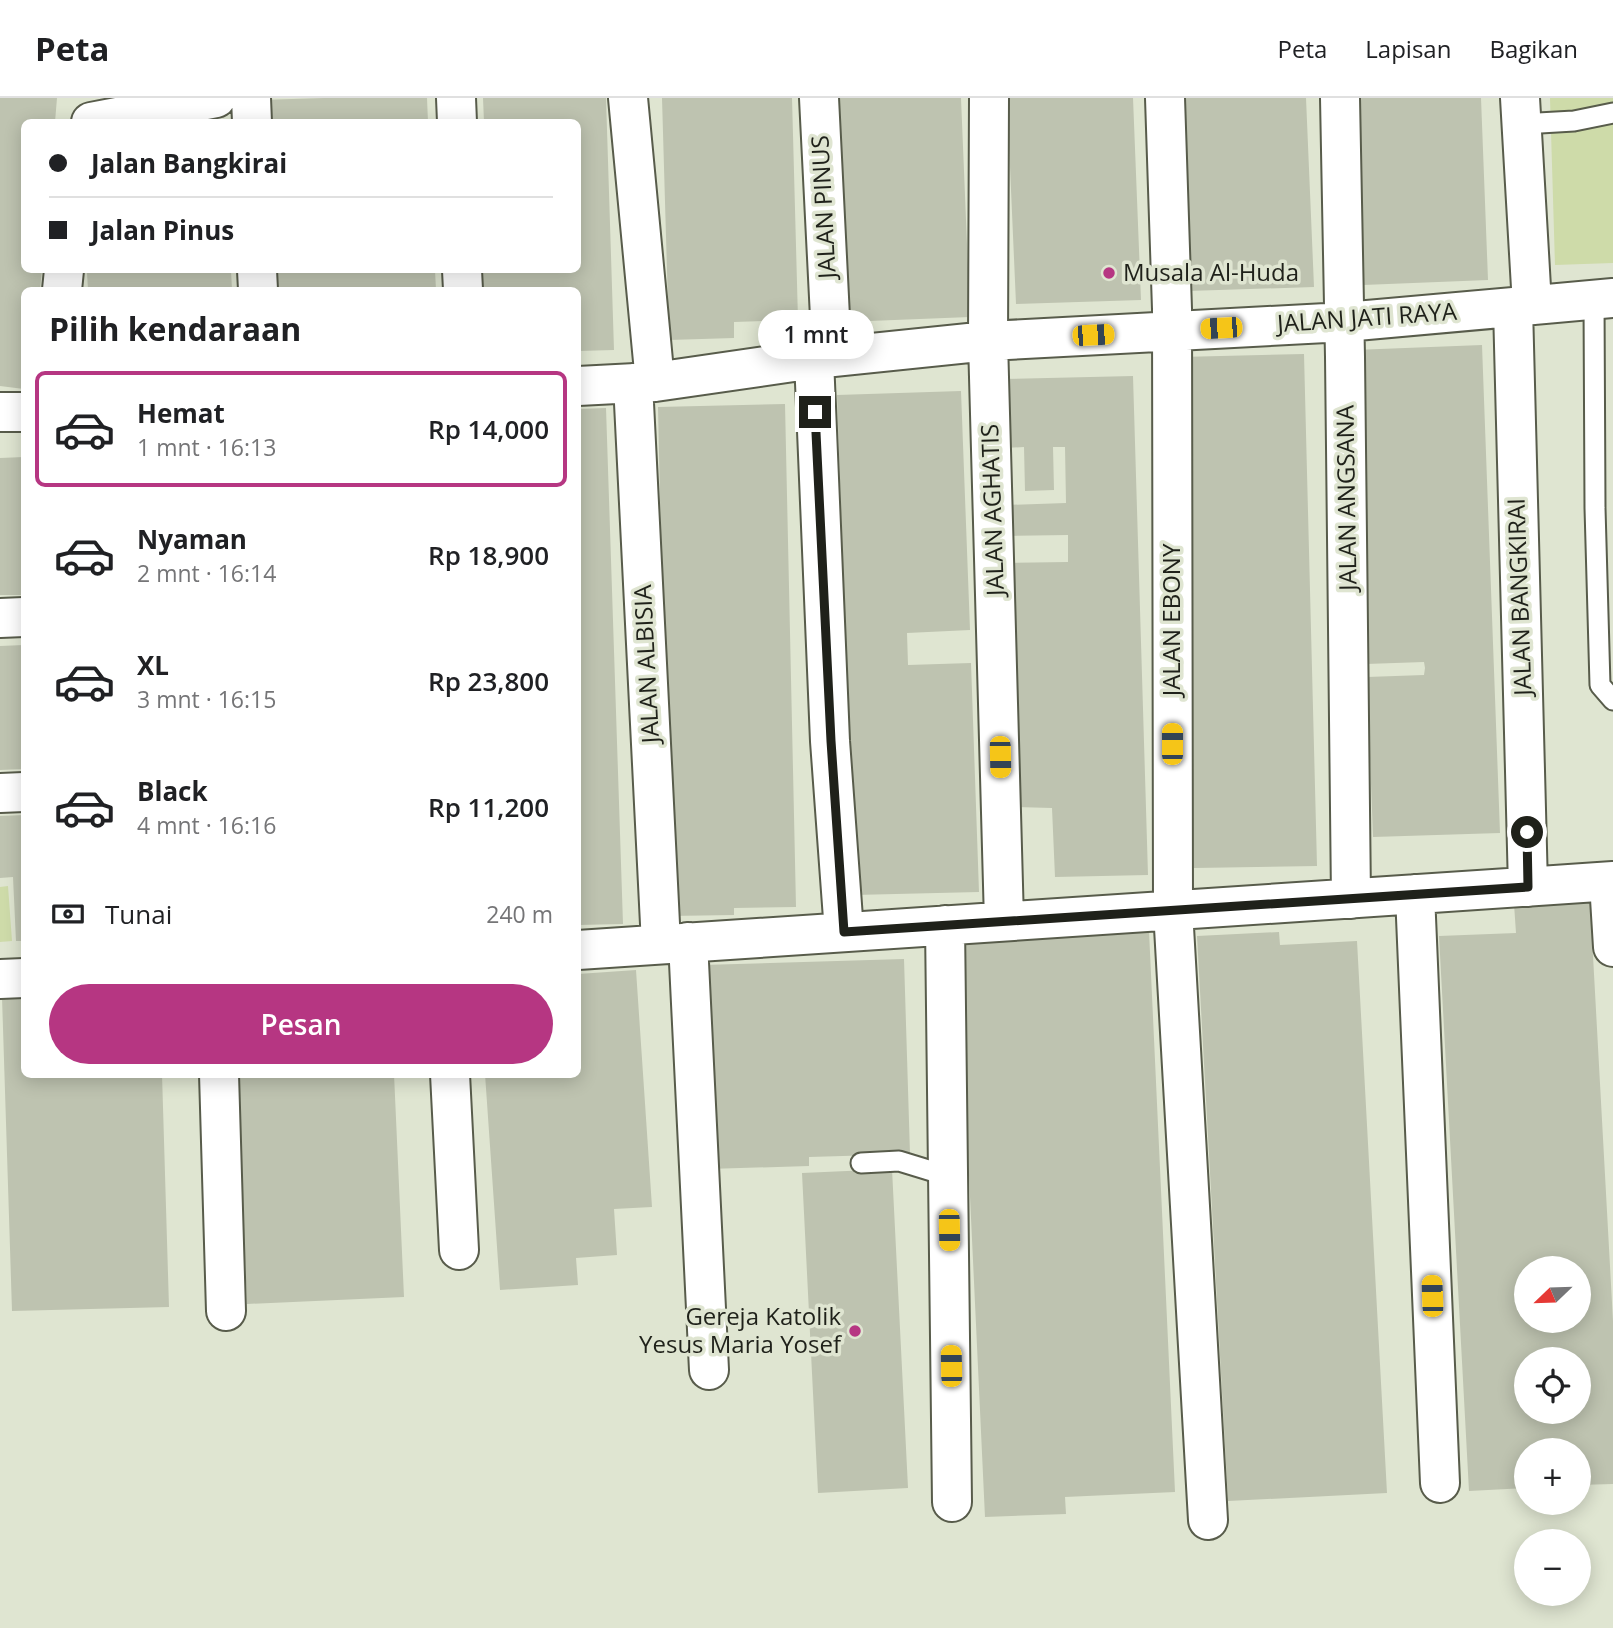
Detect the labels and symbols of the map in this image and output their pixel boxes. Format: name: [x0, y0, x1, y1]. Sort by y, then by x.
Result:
street label: JALAN PINUS: [802, 135, 843, 282]
place label: Musala Al-Huda: [1123, 255, 1299, 288]
marker: Musala Al-Huda: [1101, 265, 1117, 281]
street label: JALAN JATI RAYA: [1274, 294, 1459, 339]
callout: 1 mnt: [757, 310, 873, 360]
car: [1200, 316, 1243, 340]
car: [1072, 323, 1115, 347]
route end: [799, 396, 831, 428]
street label: JALAN ANGSANA: [1327, 404, 1364, 593]
street label: JALAN AGHATIS: [972, 423, 1011, 599]
street label: JALAN BANGKIRAI: [1499, 498, 1539, 699]
street label: JALAN EBONY: [1154, 543, 1187, 698]
street label: JALAN ALBISIA: [625, 583, 666, 746]
car: [1162, 723, 1183, 765]
car: [990, 736, 1011, 778]
route start: [1511, 816, 1543, 848]
car: [939, 1209, 960, 1251]
north arrow: [1514, 1256, 1591, 1334]
car: [1421, 1275, 1444, 1317]
place label: Gereja Katolik Yesus Maria Yosef: [639, 1299, 843, 1360]
marker: Gereja Katolik Yesus Maria Yosef: [847, 1323, 863, 1339]
car: [941, 1345, 962, 1387]

